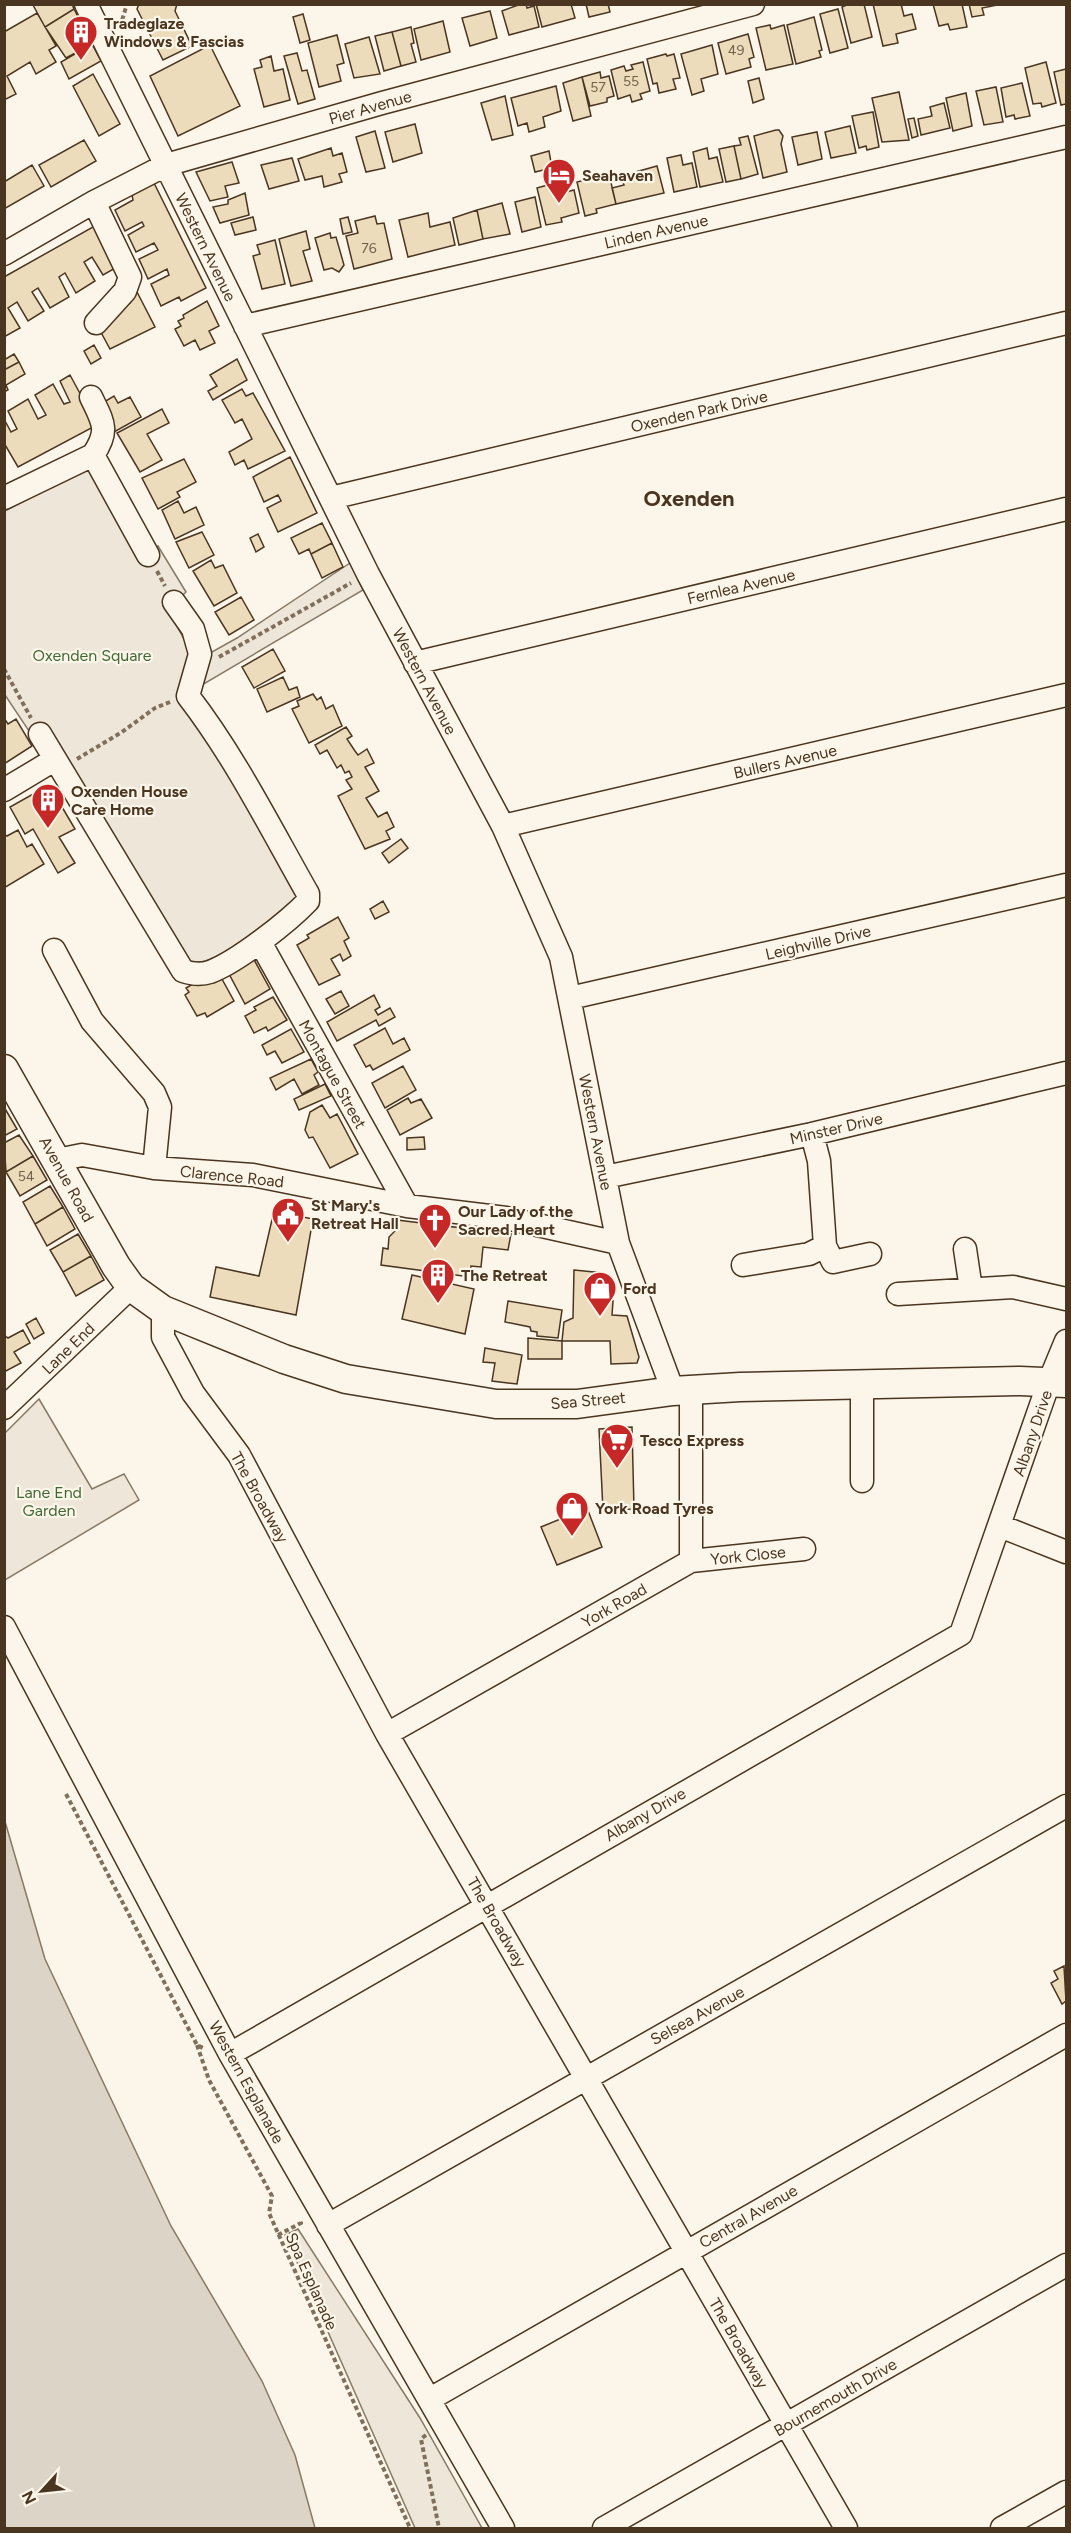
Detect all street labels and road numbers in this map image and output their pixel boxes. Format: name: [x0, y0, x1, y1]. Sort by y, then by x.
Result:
street label: Pier Avenue: [327, 87, 414, 128]
street label: Western Avenue: [171, 190, 240, 305]
street label: Linden Avenue: [602, 210, 710, 253]
street label: Oxenden Park Drive: [629, 386, 770, 436]
street label: Fernlea Avenue: [685, 565, 797, 608]
street label: Western Avenue: [388, 625, 461, 738]
street label: Bullers Avenue: [732, 740, 839, 783]
street label: Leighville Drive: [763, 921, 873, 964]
street label: Montague Street: [295, 1016, 370, 1132]
street label: Western Avenue: [575, 1072, 616, 1192]
street label: Minster Drive: [788, 1109, 885, 1148]
street label: Avenue Road: [35, 1133, 98, 1225]
street label: Clarence Road: [179, 1162, 285, 1191]
street label: Lane End: [38, 1319, 99, 1378]
street label: Albany Drive: [1009, 1387, 1056, 1479]
street label: Sea Street: [550, 1388, 626, 1413]
street label: The Broadway: [227, 1448, 293, 1547]
street label: York Close: [709, 1542, 787, 1569]
street label: York Road: [578, 1579, 650, 1632]
street label: Albany Drive: [602, 1784, 689, 1845]
street label: The Broadway: [463, 1874, 530, 1971]
street label: Selsea Avenue: [647, 1982, 748, 2049]
street label: Western Esplanade: [205, 2018, 288, 2147]
street label: Central Avenue: [696, 2180, 801, 2252]
street label: Spa Esplanade: [282, 2230, 342, 2333]
street label: The Broadway: [705, 2295, 772, 2392]
street label: Bournemouth Drive: [770, 2354, 900, 2440]

